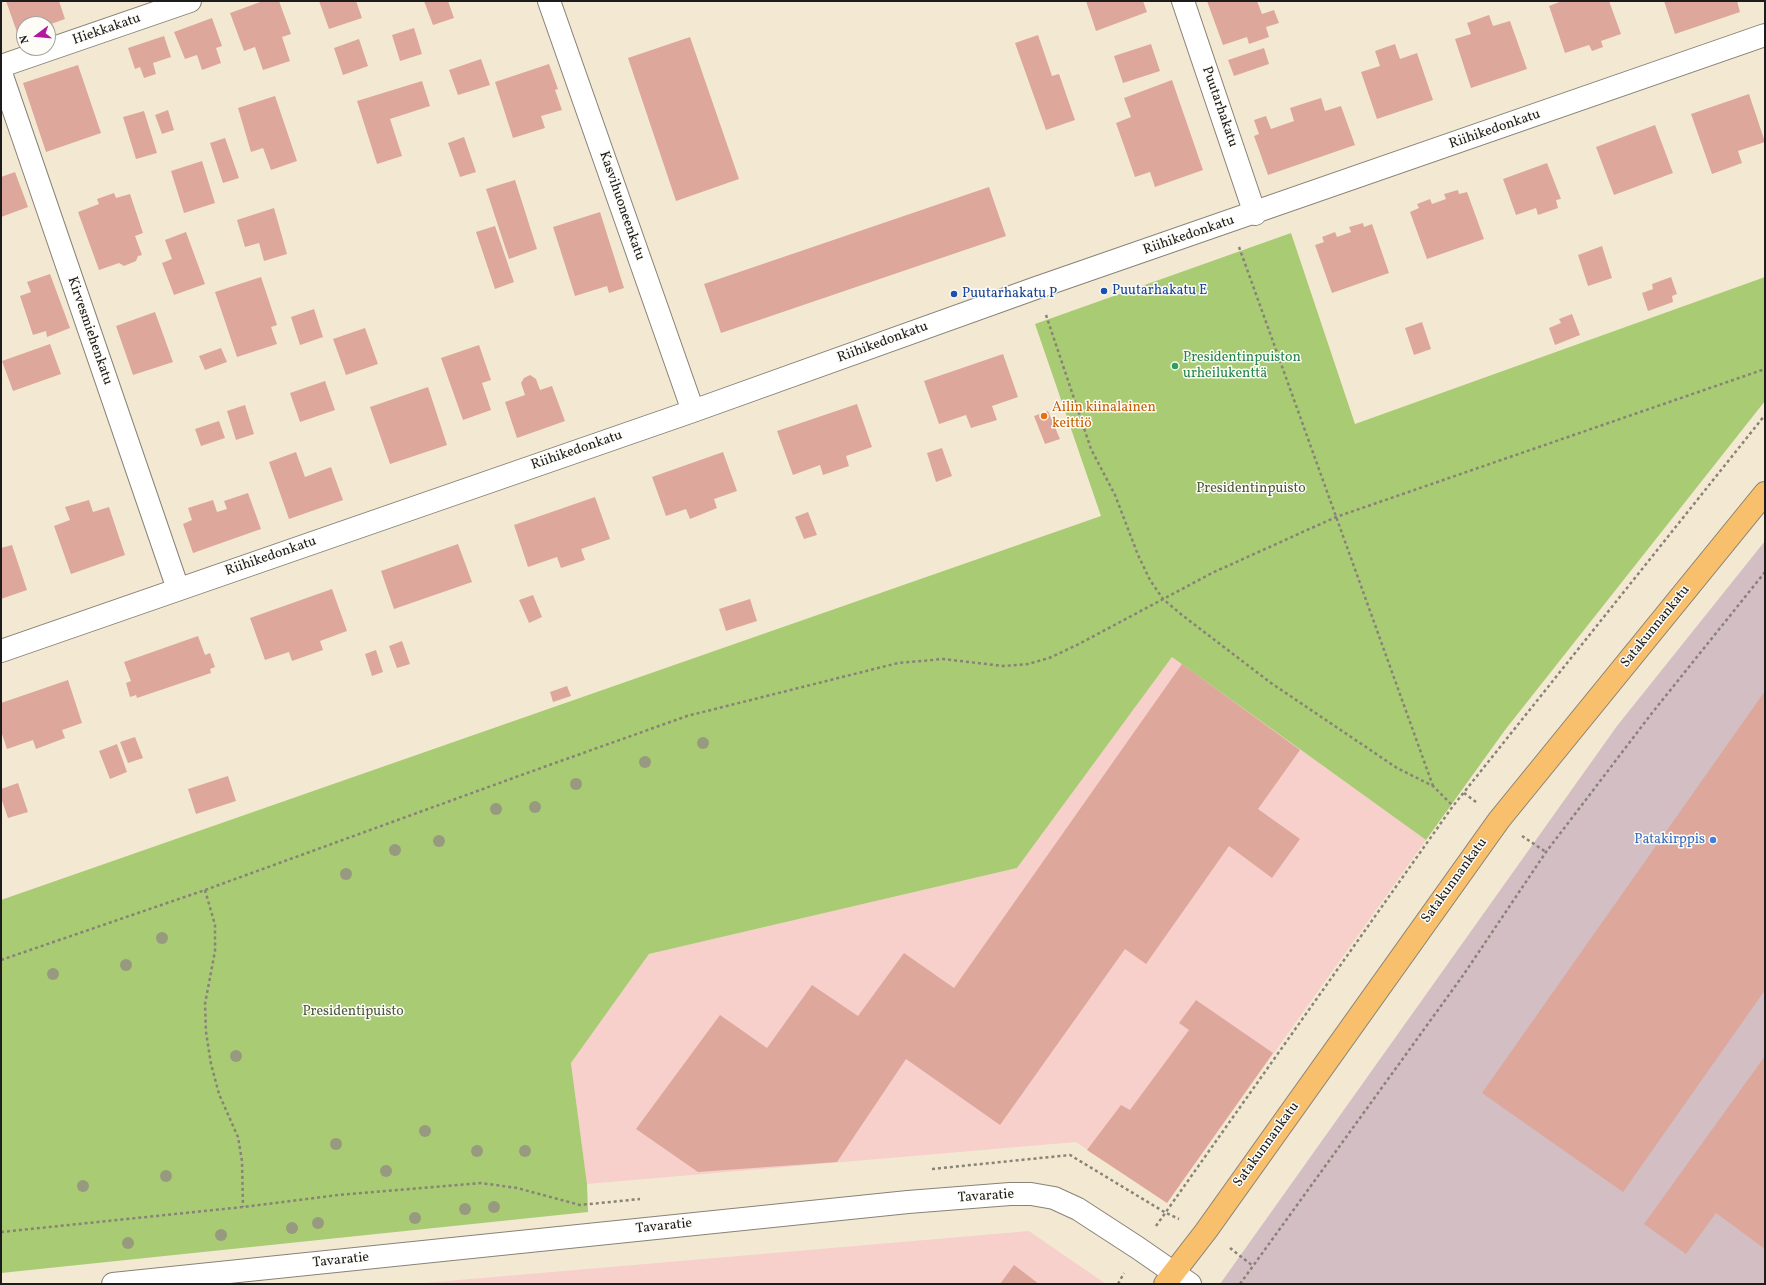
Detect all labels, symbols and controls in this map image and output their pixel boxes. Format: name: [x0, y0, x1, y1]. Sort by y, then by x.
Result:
street label: Hiekkakatu: [71, 11, 143, 49]
north arrow: [16, 16, 56, 56]
text: N: [17, 33, 33, 45]
street label: Puutarhakatu: [1197, 64, 1241, 150]
street label: Riihikedonkatu: [1447, 107, 1543, 153]
street label: Kasvihuoneenkatu: [594, 149, 648, 263]
street label: Riihikedonkatu: [1141, 213, 1237, 259]
street label: Kirvesmiehenkatu: [63, 275, 115, 387]
place label: Puutarhakatu E: [1112, 283, 1207, 299]
place label: Puutarhakatu P: [962, 286, 1057, 302]
marker: Puutarhakatu E: [1099, 286, 1109, 296]
marker: Puutarhakatu P: [949, 289, 959, 299]
street label: Riihikedonkatu: [835, 319, 931, 367]
place label: Presidentinpuiston urheilukenttä: [1183, 350, 1301, 382]
marker: Presidentinpuiston urheilukenttä: [1170, 361, 1180, 371]
place label: Ailin kiinalainen keittiö: [1052, 400, 1156, 432]
marker: Ailin kiinalainen keittiö: [1039, 411, 1049, 421]
street label: Riihikedonkatu: [529, 428, 625, 474]
park label: Presidentinpuisto: [1196, 481, 1306, 497]
street label: Riihikedonkatu: [223, 534, 319, 580]
street label: Satakunnankatu: [1618, 582, 1694, 672]
place label: Patakirppis: [1634, 832, 1705, 848]
street label: Satakunnankatu: [1418, 835, 1492, 927]
marker: Patakirppis: [1708, 835, 1718, 845]
park label: Presidentipuisto: [302, 1004, 404, 1020]
street label: Satakunnankatu: [1230, 1099, 1304, 1191]
street label: Tavaratie: [957, 1187, 1015, 1207]
street label: Tavaratie: [635, 1216, 693, 1238]
street label: Tavaratie: [312, 1250, 370, 1272]

